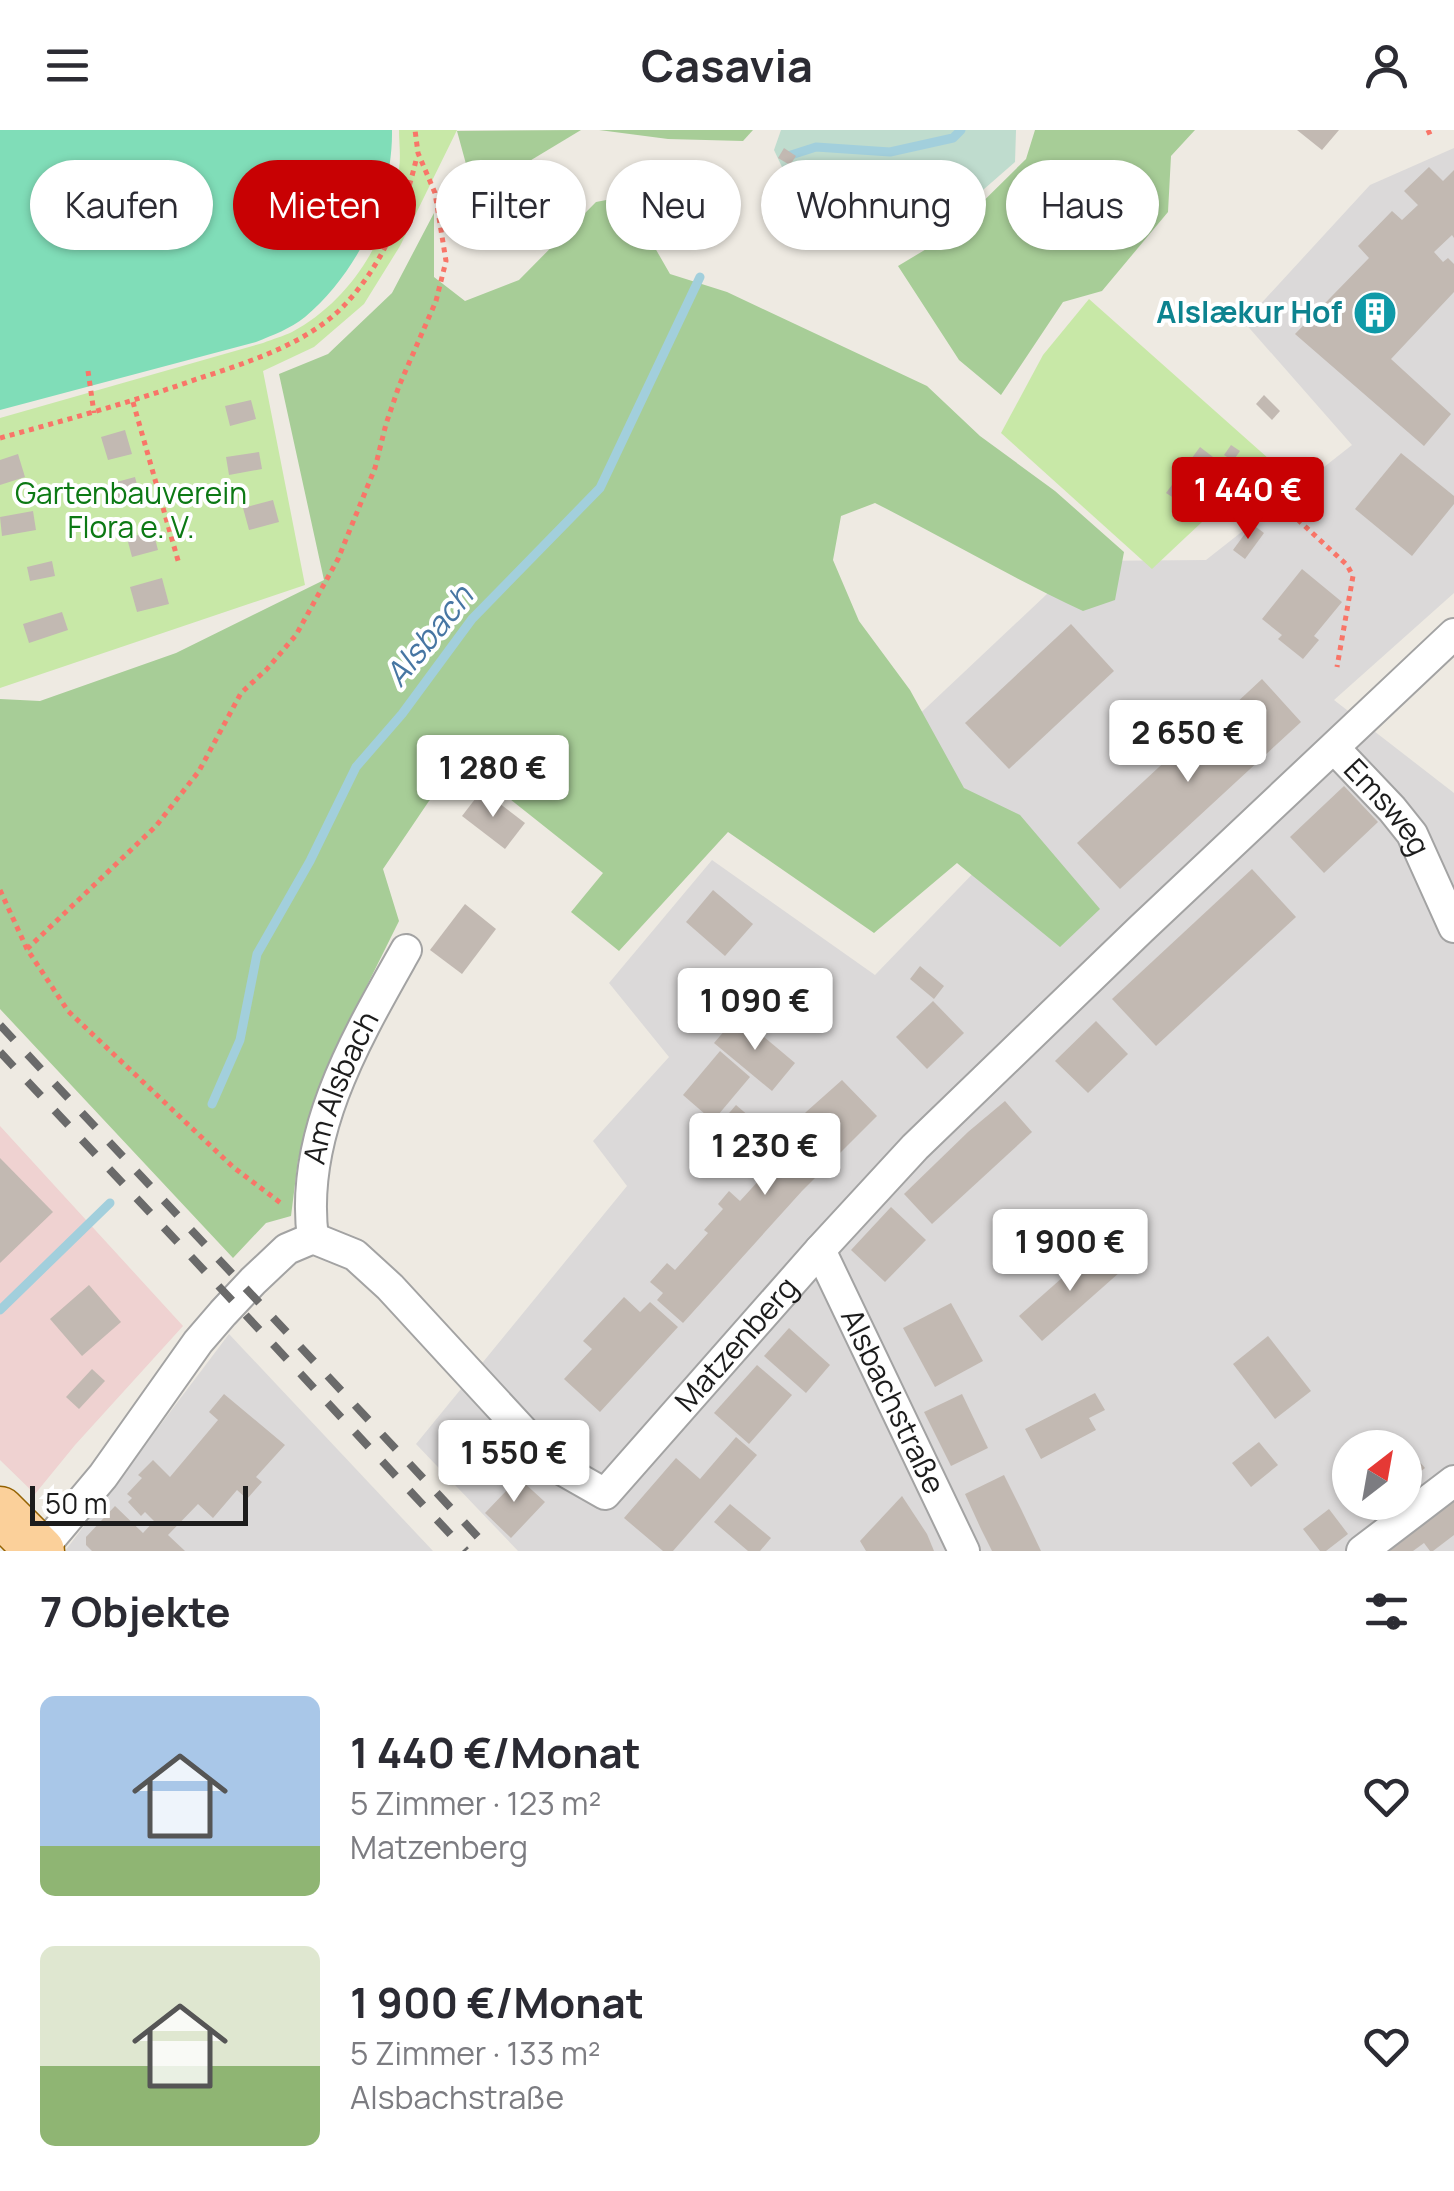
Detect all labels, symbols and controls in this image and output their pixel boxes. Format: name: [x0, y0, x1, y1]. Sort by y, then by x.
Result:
text: Casavia: [641, 34, 813, 96]
icon: menu: [40, 38, 95, 93]
icon: person: [1359, 38, 1414, 93]
chip: Kaufen: [30, 160, 213, 250]
chip: Mieten: [233, 160, 416, 250]
chip: Filter: [436, 160, 586, 250]
chip: Neu: [606, 160, 741, 250]
chip: Wohnung: [761, 160, 986, 250]
chip: Haus: [1006, 160, 1159, 250]
building icon: Alslækur Hof: [1352, 290, 1398, 336]
place label: Alslækur Hof: [1156, 291, 1343, 332]
pin: 1 440 €: [1156, 457, 1340, 542]
text: 1 440 €: [1194, 467, 1302, 511]
park label: Gartenbauverein Flora e. V.: [15, 472, 247, 547]
water label: Alsbach: [374, 575, 483, 695]
pin: 2 650 €: [1096, 700, 1280, 785]
text: 2 650 €: [1131, 710, 1245, 754]
pin: 1 280 €: [401, 735, 585, 820]
text: 1 280 €: [439, 745, 547, 789]
street label: Emsweg: [1336, 749, 1441, 861]
pin: 1 090 €: [663, 968, 847, 1053]
text: 1 090 €: [700, 978, 810, 1022]
street label: Am Alsbach: [293, 1003, 387, 1167]
pin: 1 230 €: [673, 1113, 857, 1198]
text: 1 230 €: [711, 1123, 819, 1167]
pin: 1 900 €: [978, 1209, 1162, 1294]
text: 1 900 €: [1015, 1219, 1125, 1263]
street label: Matzenberg: [665, 1267, 806, 1420]
street label: Alsbachstraße: [832, 1301, 956, 1500]
pin: 1 550 €: [422, 1420, 606, 1505]
text: 1 550 €: [460, 1430, 568, 1474]
north arrow: [1332, 1430, 1422, 1520]
map controls: [1332, 1430, 1422, 1520]
scale bar: [30, 1481, 248, 1526]
text: 50 m: [45, 1484, 108, 1522]
text: 7 Objekte: [40, 1582, 230, 1640]
icon: filters: [1359, 1584, 1414, 1639]
text: 1 440 €/Monat: [350, 1723, 641, 1781]
icon: home: [120, 1736, 240, 1856]
icon: heart: [1359, 1769, 1414, 1824]
text: 5 Zimmer · 123 m²: [350, 1781, 601, 1825]
text: Matzenberg: [350, 1825, 528, 1869]
text: 1 900 €/Monat: [350, 1973, 644, 2031]
icon: home: [120, 1986, 240, 2106]
icon: heart: [1359, 2019, 1414, 2074]
text: 5 Zimmer · 133 m²: [350, 2031, 601, 2075]
text: Alsbachstraße: [350, 2075, 564, 2119]

